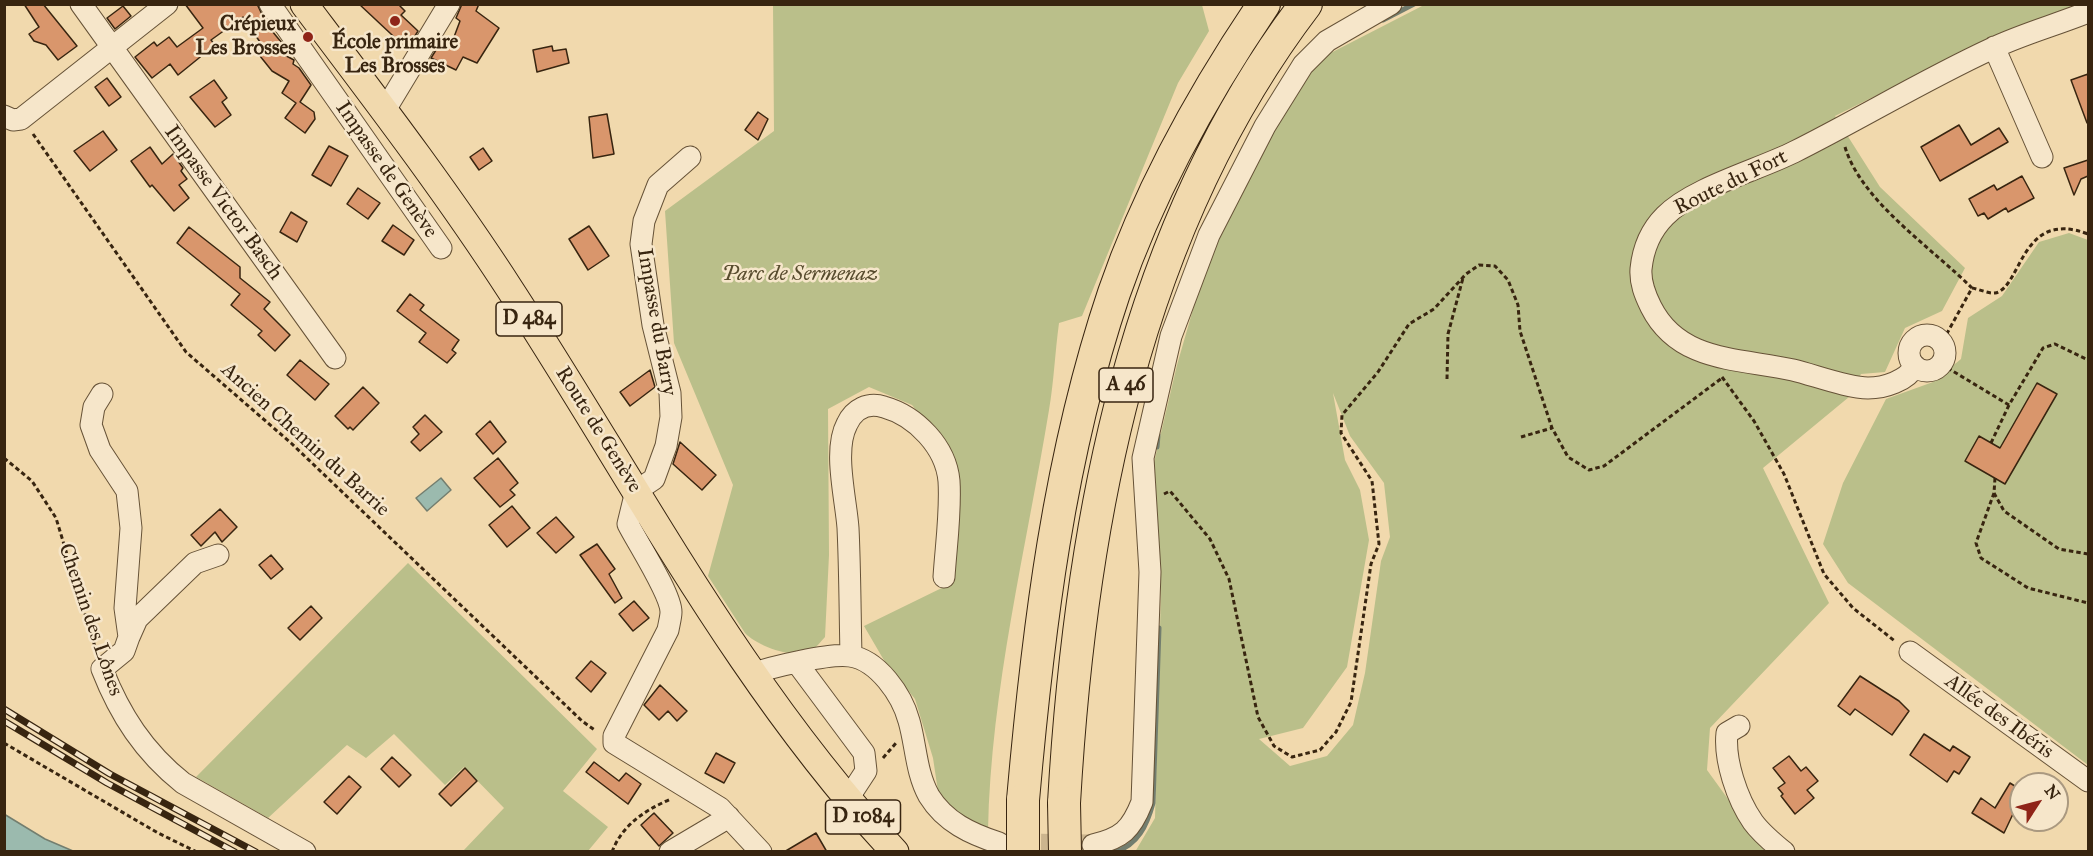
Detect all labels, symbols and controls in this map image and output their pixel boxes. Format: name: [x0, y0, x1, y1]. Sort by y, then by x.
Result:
place label: Crépieux Les Brosses: [196, 12, 296, 62]
marker: École primaire Les Brosses: [388, 14, 402, 28]
marker: Crépieux Les Brosses: [301, 30, 315, 44]
place label: École primaire Les Brosses: [332, 30, 458, 80]
street label: Impasse de Genève: [329, 97, 443, 243]
street label: Impasse Victor Basch: [158, 121, 288, 285]
street label: Route du Fort: [1670, 145, 1792, 221]
street label: Impasse du Barry: [631, 246, 681, 398]
park label: Parc de Sermenaz: [722, 262, 878, 288]
road number: D 484: [496, 302, 562, 336]
street label: Ancien Chemin du Barrie: [216, 358, 394, 522]
street label: Route de Genève: [549, 362, 647, 498]
road number: A 46: [1099, 368, 1153, 402]
street label: Chemin des Lônes: [52, 541, 128, 699]
street label: Allée des Ibéris: [1940, 669, 2058, 765]
north arrow: [2009, 772, 2069, 832]
text: N: [2041, 781, 2064, 803]
road number: D 1084: [826, 800, 900, 834]

